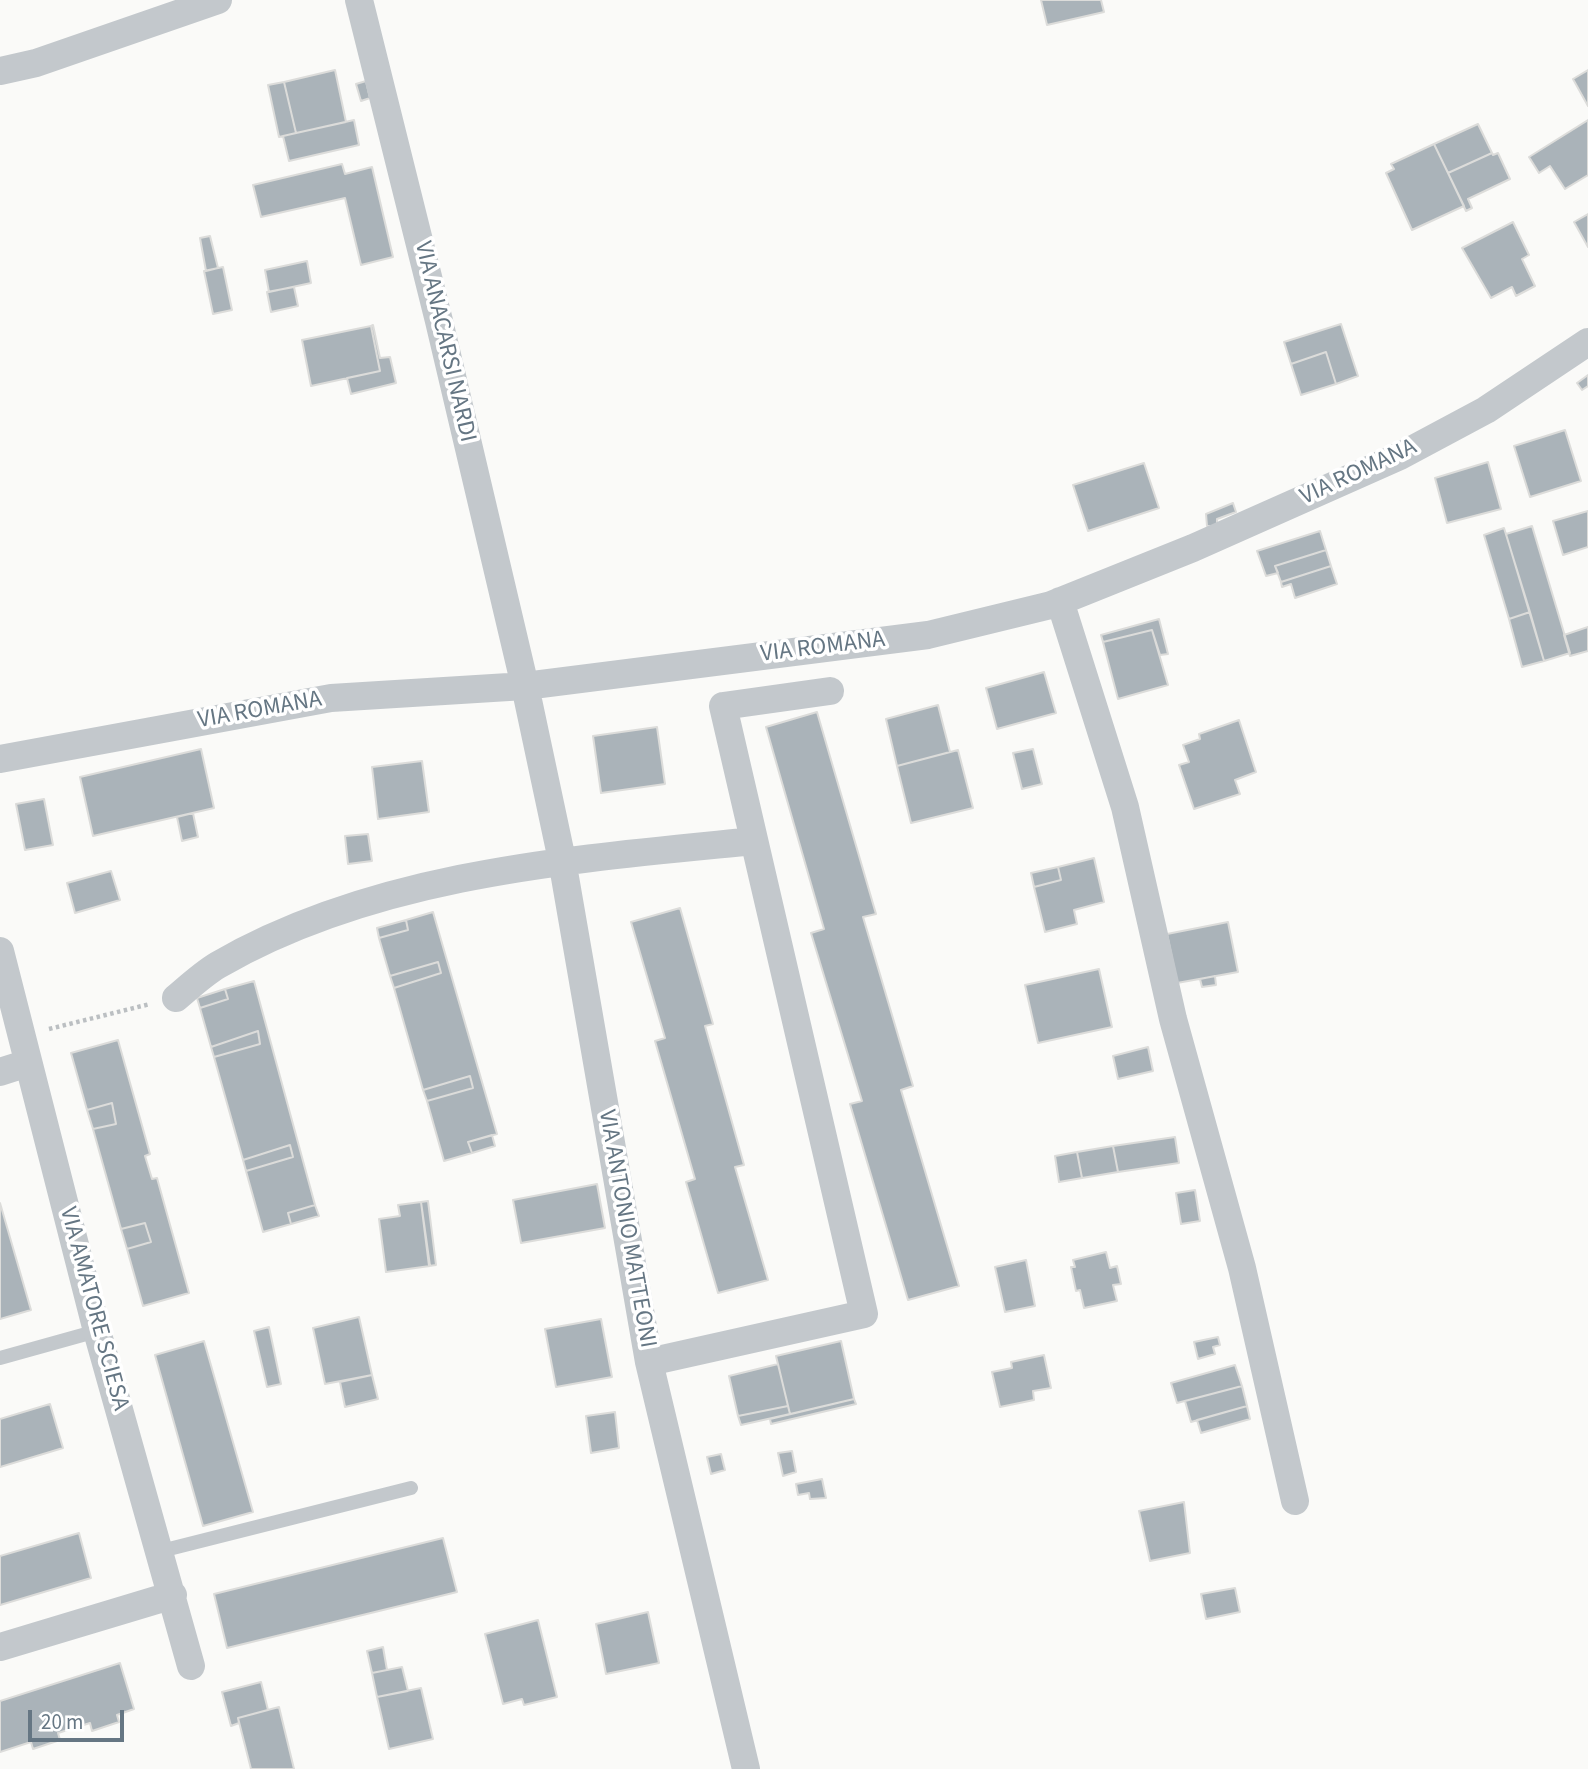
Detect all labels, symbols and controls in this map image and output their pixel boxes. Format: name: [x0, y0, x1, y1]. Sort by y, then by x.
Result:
street label: VIA ANACARSI NARDI: [407, 239, 481, 445]
street label: VIA ROMANA: [1296, 434, 1422, 512]
street label: VIA ROMANA: [759, 626, 887, 670]
street label: VIA ROMANA: [196, 686, 324, 736]
street label: VIA ANTONIO MATTEONI: [591, 1108, 661, 1350]
street label: VIA AMATORE SCIESA: [52, 1204, 134, 1414]
scale bar: [32, 1696, 128, 1740]
text: 20 m: [41, 1707, 83, 1737]

